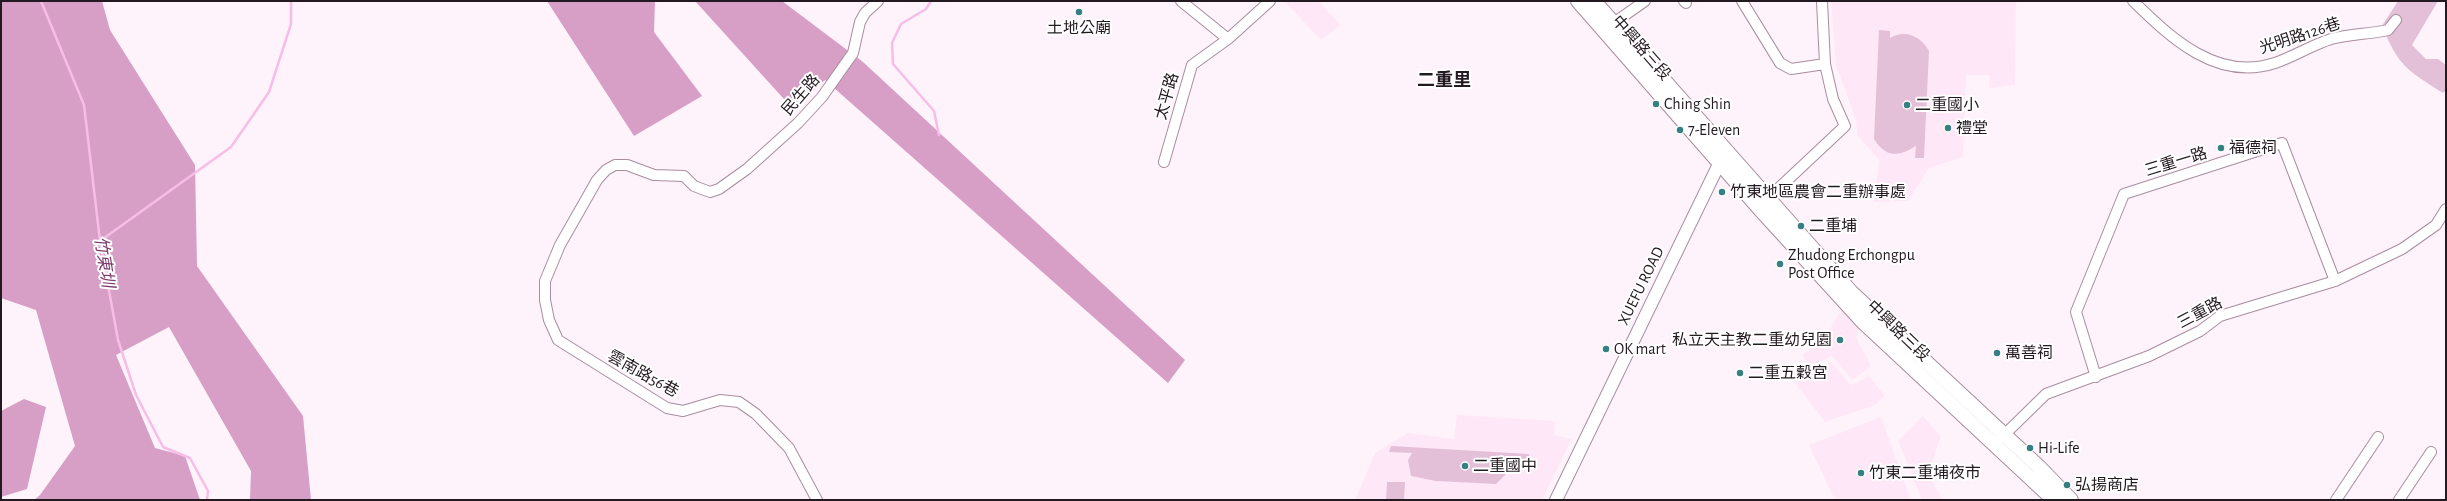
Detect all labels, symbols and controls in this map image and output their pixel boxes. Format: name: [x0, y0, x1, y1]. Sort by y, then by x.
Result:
marker: 土地公廟: [1074, 7, 1084, 17]
street label: 中興路三段: [1608, 12, 1674, 84]
street label: 光明路126巷: [2257, 14, 2343, 58]
place label: 土地公廟: [1047, 18, 1111, 38]
street label: 太平路: [1151, 70, 1183, 122]
district label: 二重里: [1417, 70, 1471, 92]
street label: 民生路: [778, 71, 824, 119]
place label: Ching Shin: [1664, 94, 1731, 114]
place label: 二重國小: [1915, 95, 1979, 115]
marker: Ching Shin: [1651, 99, 1661, 109]
marker: 二重國小: [1902, 100, 1912, 110]
place label: 禮堂: [1956, 118, 1988, 138]
place label: 7-Eleven: [1688, 120, 1740, 140]
marker: 禮堂: [1943, 123, 1953, 133]
marker: 7-Eleven: [1675, 125, 1685, 135]
place label: 福德祠: [2229, 138, 2277, 158]
street label: 三重一路: [2143, 143, 2209, 181]
marker: 福德祠: [2216, 143, 2226, 153]
place label: 竹東地區農會二重辦事處: [1730, 182, 1906, 202]
marker: 竹東地區農會二重辦事處: [1717, 187, 1727, 197]
place label: 二重埔: [1809, 216, 1857, 236]
marker: 二重埔: [1796, 221, 1806, 231]
water label: 竹東圳: [90, 235, 118, 289]
street label: XUEFU ROAD: [1614, 244, 1668, 328]
place label: Zhudong Erchongpu Post Office: [1788, 245, 1915, 283]
marker: Zhudong Erchongpu Post Office: [1775, 259, 1785, 269]
street label: 三重路: [2174, 293, 2226, 333]
street label: 中興路三段: [1863, 296, 1933, 366]
place label: 私立天主教二重幼兒園: [1672, 330, 1832, 350]
marker: 私立天主教二重幼兒園: [1835, 335, 1845, 345]
place label: OK mart: [1614, 339, 1666, 359]
place label: 萬善祠: [2005, 343, 2053, 363]
marker: OK mart: [1601, 344, 1611, 354]
street label: 雲南路56巷: [604, 347, 682, 401]
marker: 萬善祠: [1992, 348, 2002, 358]
place label: 二重五穀宮: [1748, 363, 1828, 383]
marker: 二重五穀宮: [1735, 368, 1745, 378]
place label: Hi-Life: [2038, 438, 2080, 458]
marker: Hi-Life: [2025, 443, 2035, 453]
place label: 二重國中: [1473, 456, 1537, 476]
marker: 二重國中: [1460, 461, 1470, 471]
place label: 竹東二重埔夜市: [1869, 463, 1981, 483]
marker: 竹東二重埔夜市: [1856, 468, 1866, 478]
place label: 弘揚商店: [2075, 475, 2139, 495]
marker: 弘揚商店: [2062, 480, 2072, 490]

